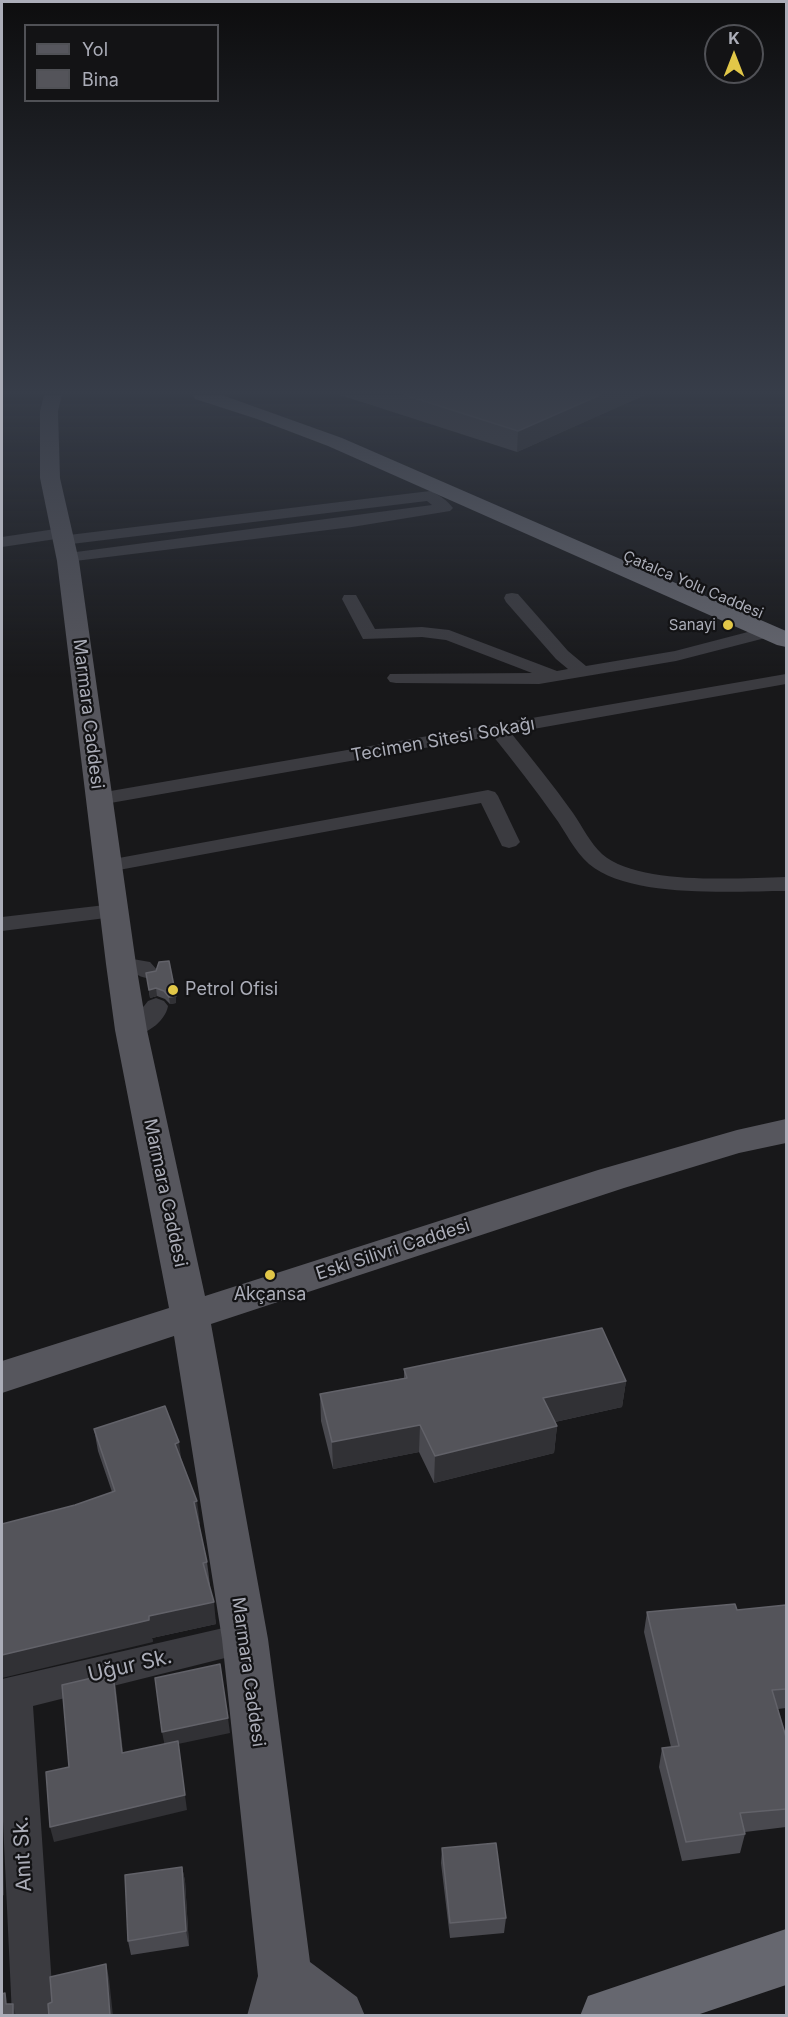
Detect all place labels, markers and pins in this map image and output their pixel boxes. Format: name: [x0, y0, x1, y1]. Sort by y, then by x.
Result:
place label: Sanayi: [669, 616, 716, 634]
marker: Sanayi: [721, 618, 735, 632]
place label: Petrol Ofisi: [185, 979, 278, 1001]
marker: Petrol Ofisi: [166, 983, 180, 997]
marker: Akçansa: [263, 1268, 277, 1282]
place label: Akçansa: [234, 1284, 306, 1306]

